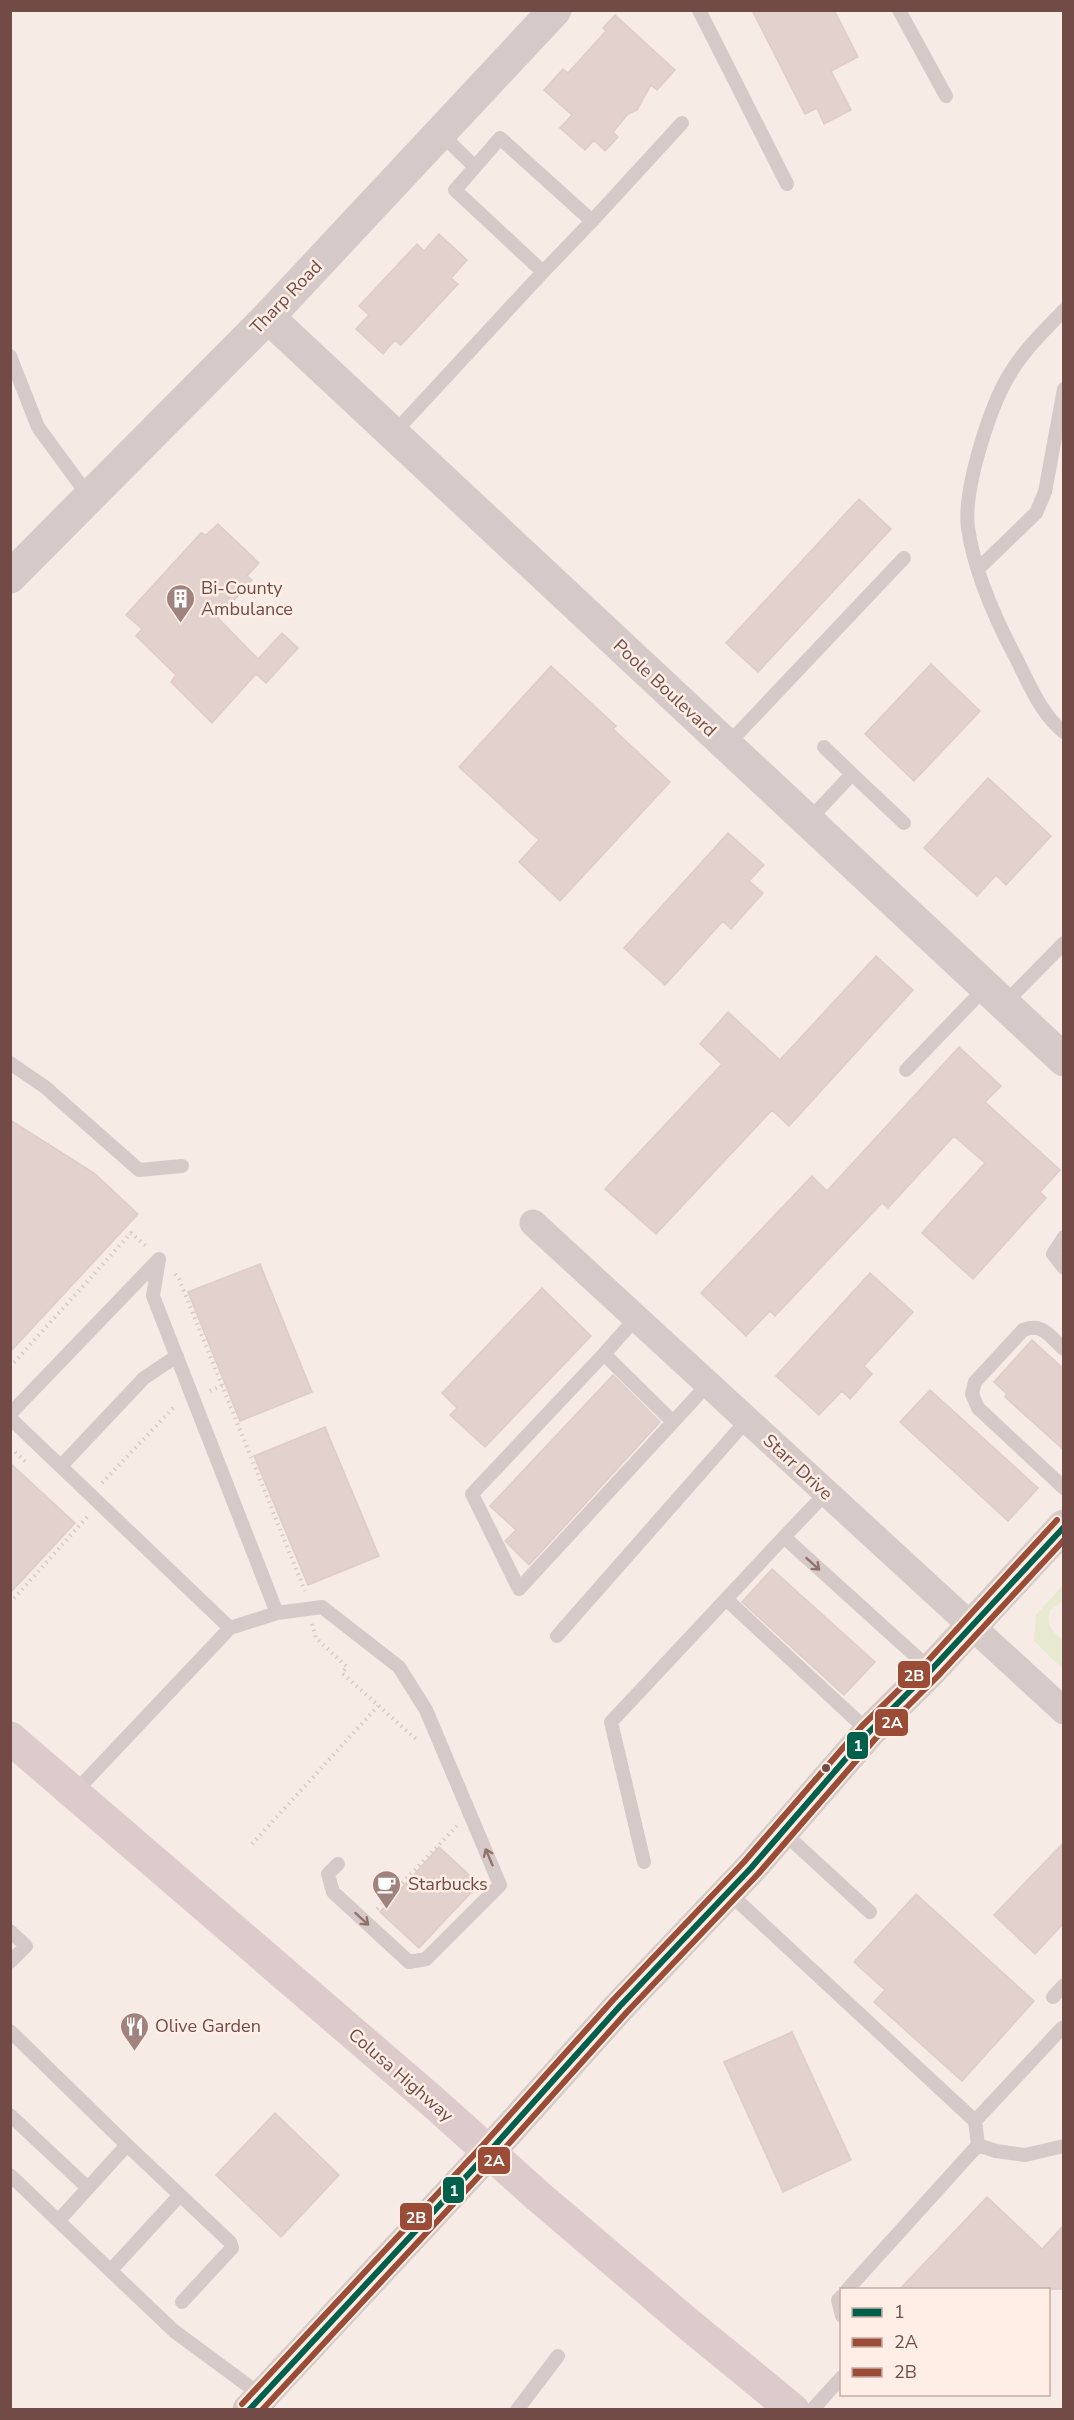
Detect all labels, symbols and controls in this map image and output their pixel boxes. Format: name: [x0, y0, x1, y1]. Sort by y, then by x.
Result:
street label: Tharp Road: [245, 255, 327, 339]
place label: Bi-County Ambulance: [201, 576, 293, 621]
building icon: Bi-County Ambulance: [164, 582, 196, 624]
street label: Poole Boulevard: [608, 634, 722, 742]
street label: Starr Drive: [758, 1429, 838, 1505]
one-way arrow: [806, 1557, 821, 1571]
line badge: 2B: [897, 1660, 931, 1689]
text: 2B: [904, 1665, 924, 1687]
line badge: 2A: [874, 1708, 909, 1737]
text: 2A: [881, 1712, 903, 1734]
line badge: 1: [846, 1731, 869, 1760]
text: 1: [853, 1735, 863, 1757]
unlabelled marker: [820, 1762, 832, 1774]
one-way arrow: [483, 1848, 494, 1867]
cafe icon: Starbucks: [371, 1868, 403, 1910]
place label: Starbucks: [408, 1872, 488, 1896]
one-way arrow: [354, 1912, 369, 1926]
restaurant icon: Olive Garden: [118, 2010, 150, 2052]
place label: Olive Garden: [155, 2014, 261, 2038]
street label: Colusa Highway: [343, 2023, 459, 2128]
line badge: 2A: [477, 2146, 511, 2175]
text: 2A: [483, 2150, 505, 2172]
line badge: 1: [442, 2176, 465, 2204]
text: 1: [449, 2180, 459, 2202]
line badge: 2B: [399, 2202, 433, 2231]
text: 2B: [406, 2207, 426, 2229]
legend: [840, 2288, 1050, 2396]
text: 1: [894, 2300, 905, 2324]
text: 2A: [894, 2330, 918, 2354]
text: 2B: [894, 2360, 917, 2384]

